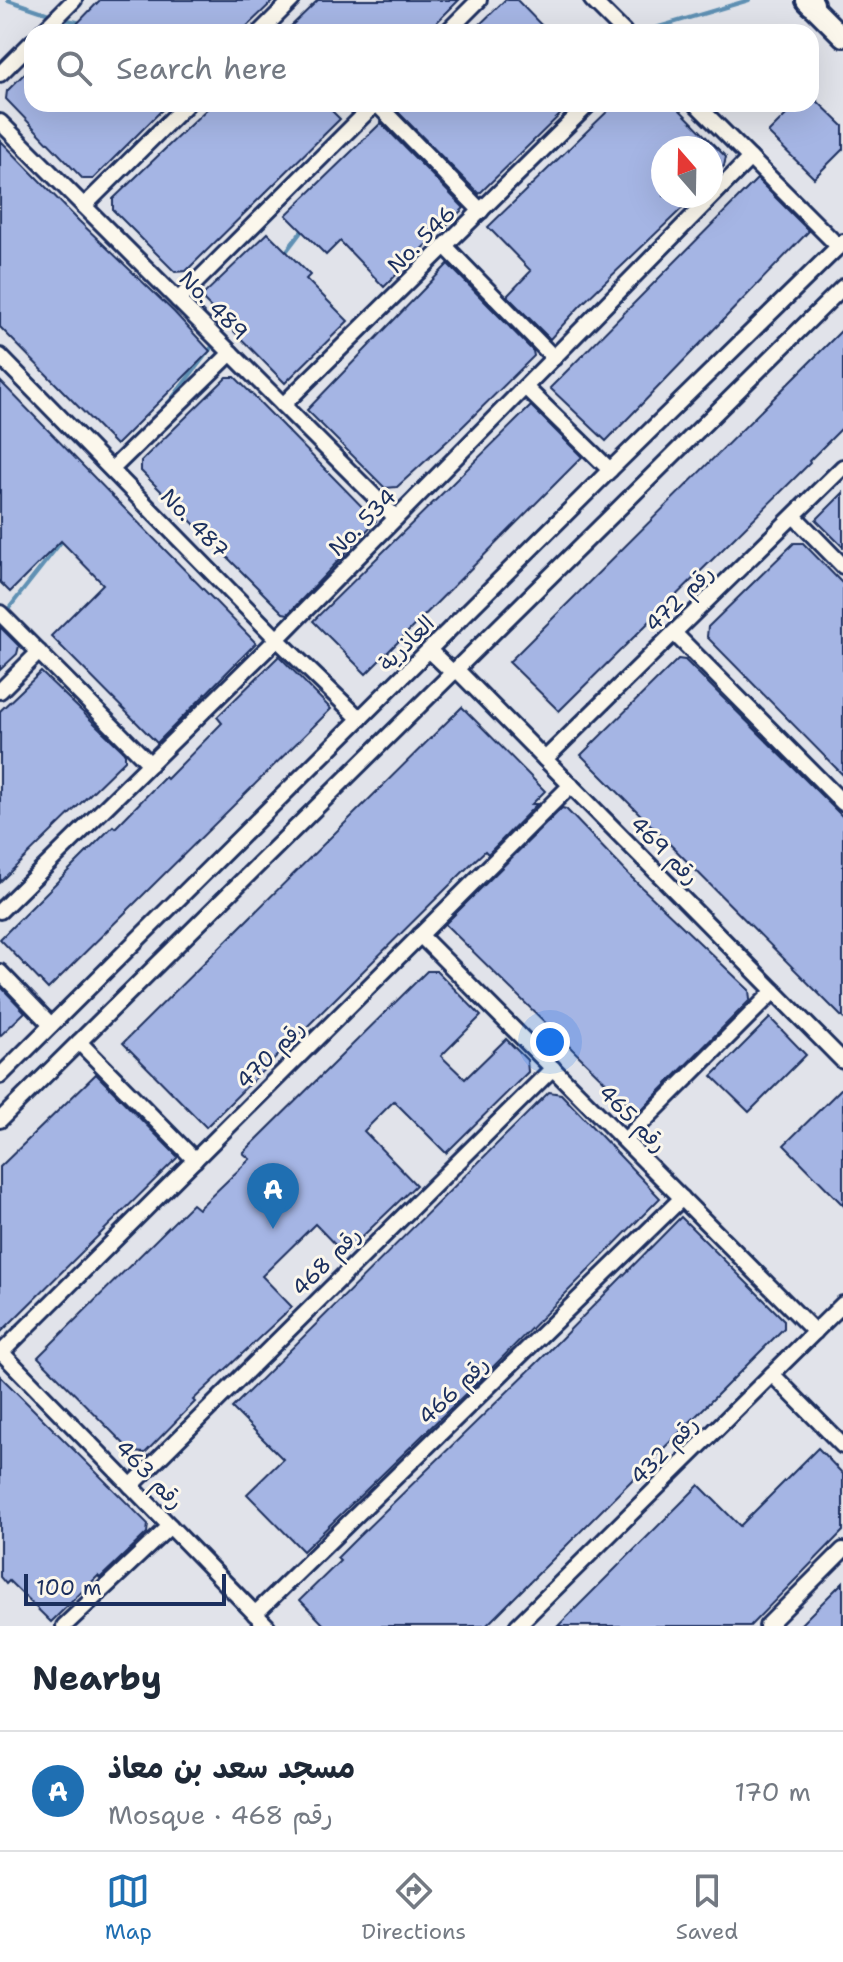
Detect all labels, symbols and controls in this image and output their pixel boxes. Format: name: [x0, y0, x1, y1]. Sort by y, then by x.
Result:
search box: [24, 24, 819, 112]
icon: search: [52, 46, 96, 90]
text: Search here: [116, 48, 287, 89]
north arrow: [651, 136, 723, 208]
street label: No. 546: [381, 199, 462, 280]
street label: No. 489: [173, 264, 255, 346]
street label: No. 487: [154, 482, 235, 564]
street label: No. 534: [322, 482, 402, 562]
street label: رقم 472: [639, 558, 721, 640]
street label: العاذرية: [372, 609, 441, 678]
street label: رقم 469: [623, 810, 705, 892]
street label: رقم 470: [230, 1014, 312, 1096]
your location: [530, 1022, 570, 1062]
street label: رقم 465: [591, 1078, 673, 1160]
pin: A: [247, 1163, 299, 1229]
street label: رقم 468: [285, 1220, 369, 1304]
street label: رقم 466: [412, 1350, 496, 1432]
street label: رقم 432: [624, 1410, 706, 1492]
street label: رقم 463: [108, 1433, 190, 1517]
scale bar: [24, 1570, 226, 1606]
text: 100 m: [36, 1573, 102, 1602]
text: Nearby: [32, 1655, 162, 1701]
text: مسجد سعد بن معاذ: [108, 1747, 355, 1788]
text: A: [48, 1774, 68, 1809]
text: 170 m: [734, 1774, 811, 1809]
text: Mosque · رقم 468: [108, 1797, 333, 1832]
tab: Map: [105, 1869, 152, 1946]
tab: Directions: [361, 1869, 466, 1946]
tab: Saved: [676, 1869, 738, 1946]

